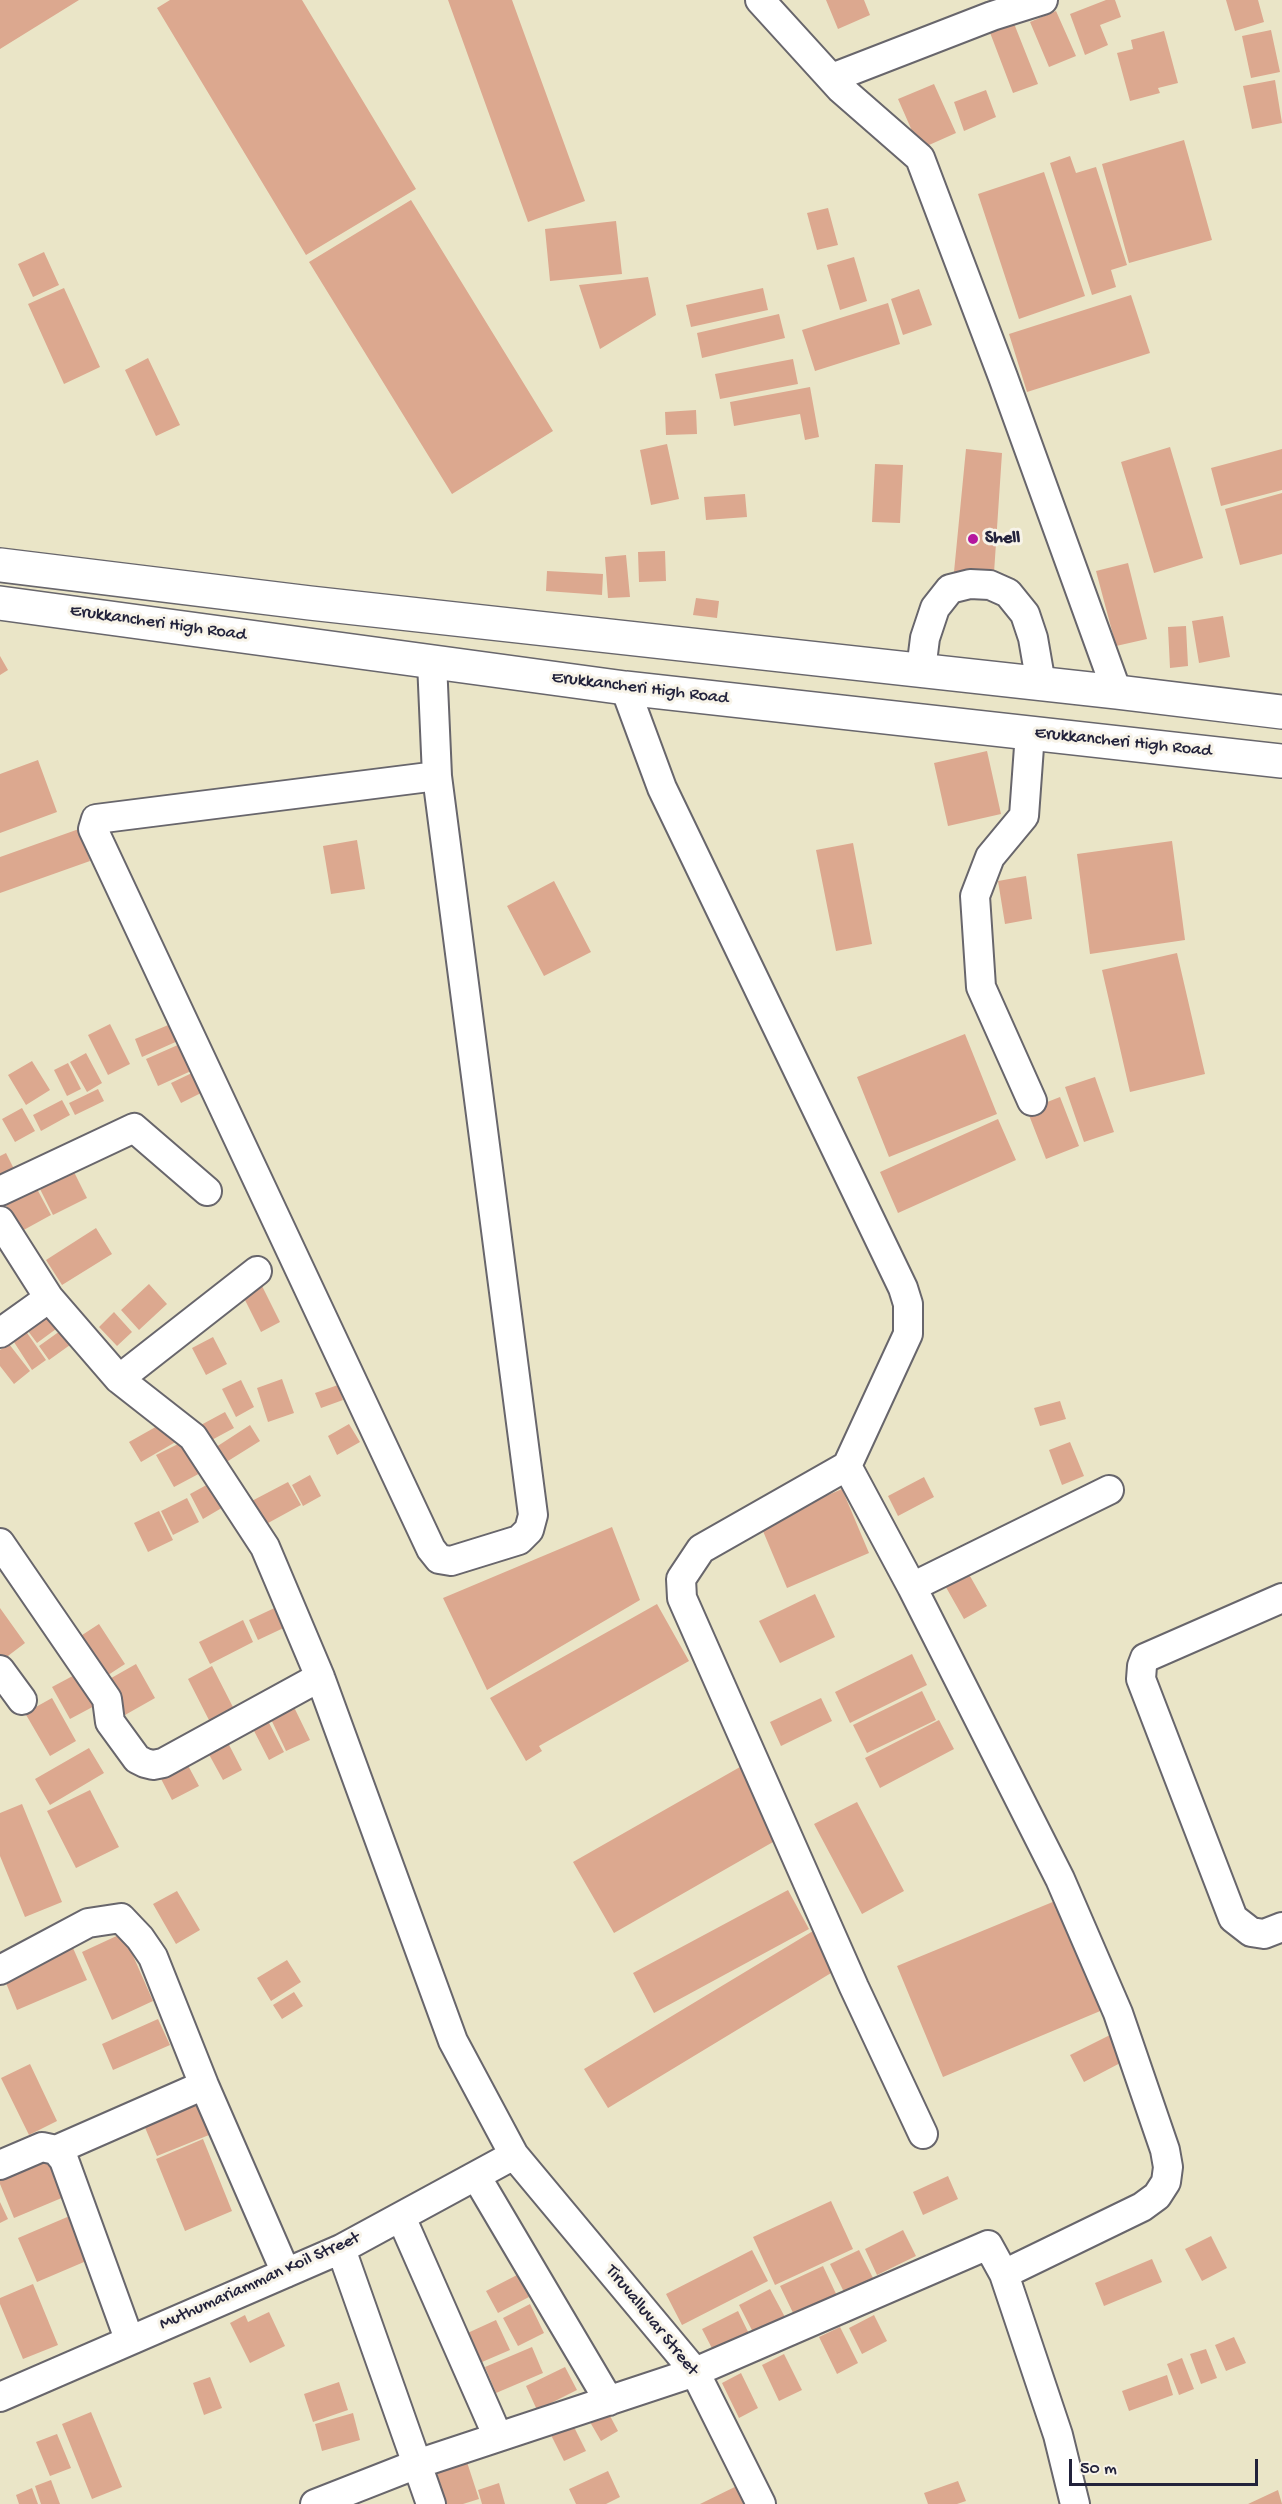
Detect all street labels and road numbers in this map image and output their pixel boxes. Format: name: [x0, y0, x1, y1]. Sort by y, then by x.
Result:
street label: Erukkancheri High Road: [68, 601, 248, 647]
street label: Erukkancheri High Road: [550, 667, 730, 711]
street label: Erukkancheri High Road: [1033, 723, 1213, 763]
street label: Muthumariamman Koil Street: [156, 2228, 364, 2336]
street label: Tiruvalluvar Street: [600, 2261, 702, 2381]

